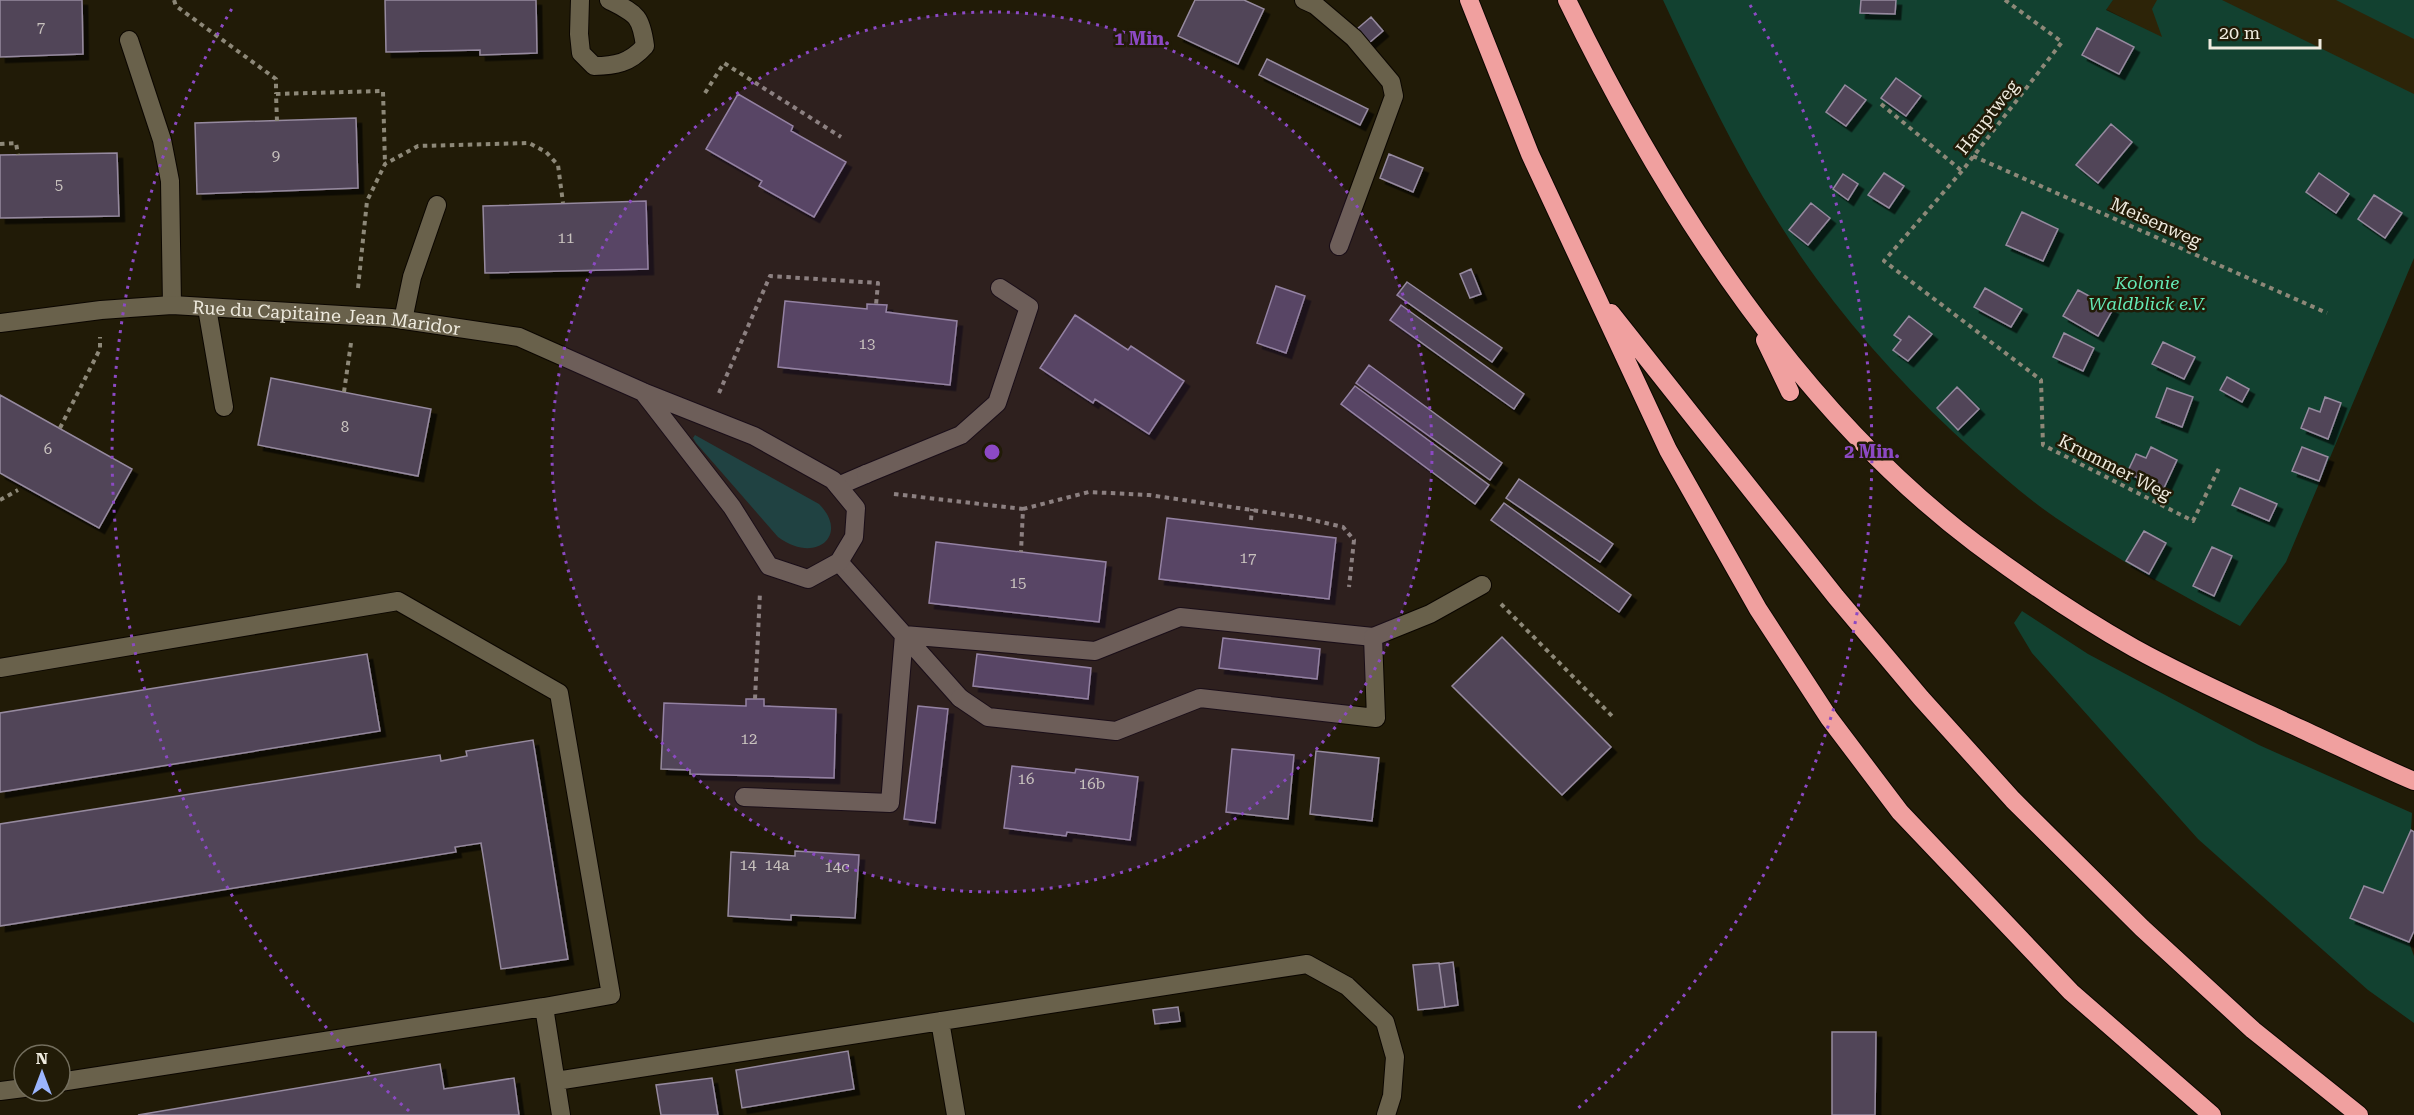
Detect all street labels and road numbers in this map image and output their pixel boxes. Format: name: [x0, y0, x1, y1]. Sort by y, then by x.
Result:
street label: Hauptweg: [1951, 75, 2023, 159]
street label: Meisenweg: [2107, 193, 2205, 252]
street label: Rue du Capitaine Jean Maridor: [192, 296, 462, 339]
street label: Krummer Weg: [2055, 430, 2176, 505]

